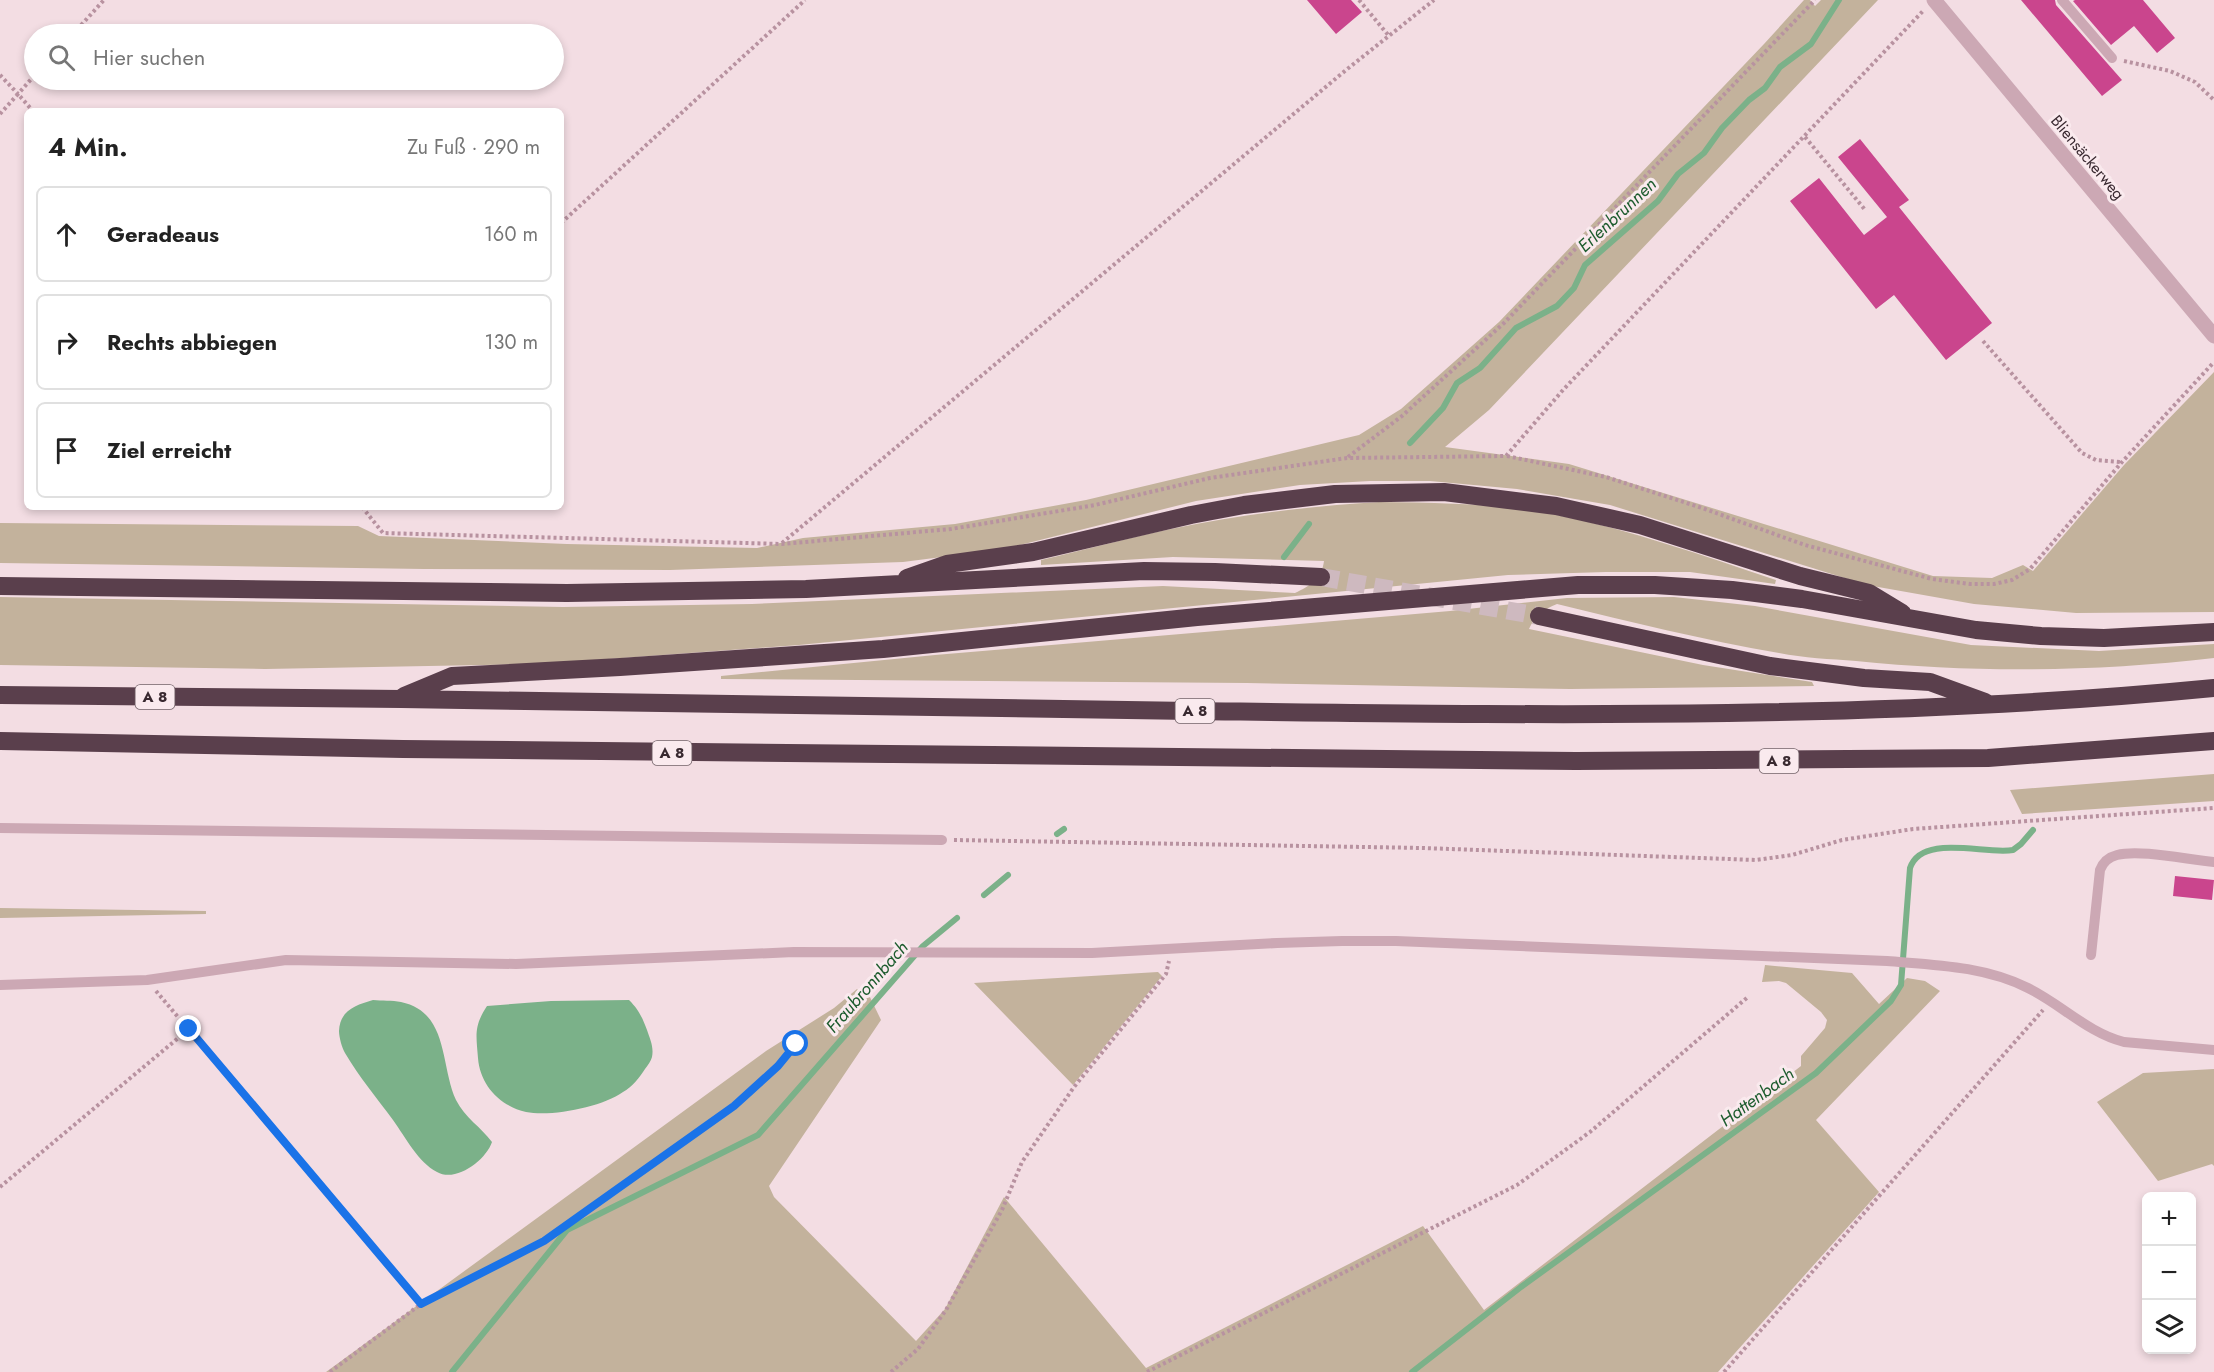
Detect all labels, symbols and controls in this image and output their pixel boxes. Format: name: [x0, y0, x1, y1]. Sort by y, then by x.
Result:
search box: [24, 24, 564, 90]
icon: search: [45, 41, 78, 74]
text: Hier suchen: [93, 41, 205, 73]
street label: Bliensäckerweg: [2045, 110, 2130, 205]
text: 4 Min.: [48, 128, 128, 166]
text: Zu Fuß · 290 m: [407, 133, 540, 162]
water label: Erlenbrunnen: [1572, 172, 1662, 258]
icon: ahead: [50, 218, 83, 251]
text: Geradeaus: [107, 218, 219, 250]
text: 160 m: [484, 220, 538, 249]
icon: right: [50, 326, 83, 359]
text: Rechts abbiegen: [107, 326, 277, 358]
text: 130 m: [484, 328, 538, 357]
icon: arrive: [50, 434, 83, 467]
text: Ziel erreicht: [107, 434, 231, 466]
road number: A 8: [136, 685, 174, 709]
road number: A 8: [1176, 699, 1214, 723]
road number: A 8: [652, 741, 692, 765]
road number: A 8: [1760, 749, 1798, 773]
water label: Fraubronnbach: [820, 935, 914, 1039]
route end: [175, 1015, 201, 1041]
route start: [782, 1030, 808, 1056]
water label: Hattenbach: [1714, 1061, 1800, 1133]
map controls: [2142, 1192, 2196, 1354]
button: +: [2142, 1192, 2196, 1246]
button: −: [2142, 1246, 2196, 1300]
button: layers: [2142, 1300, 2196, 1354]

